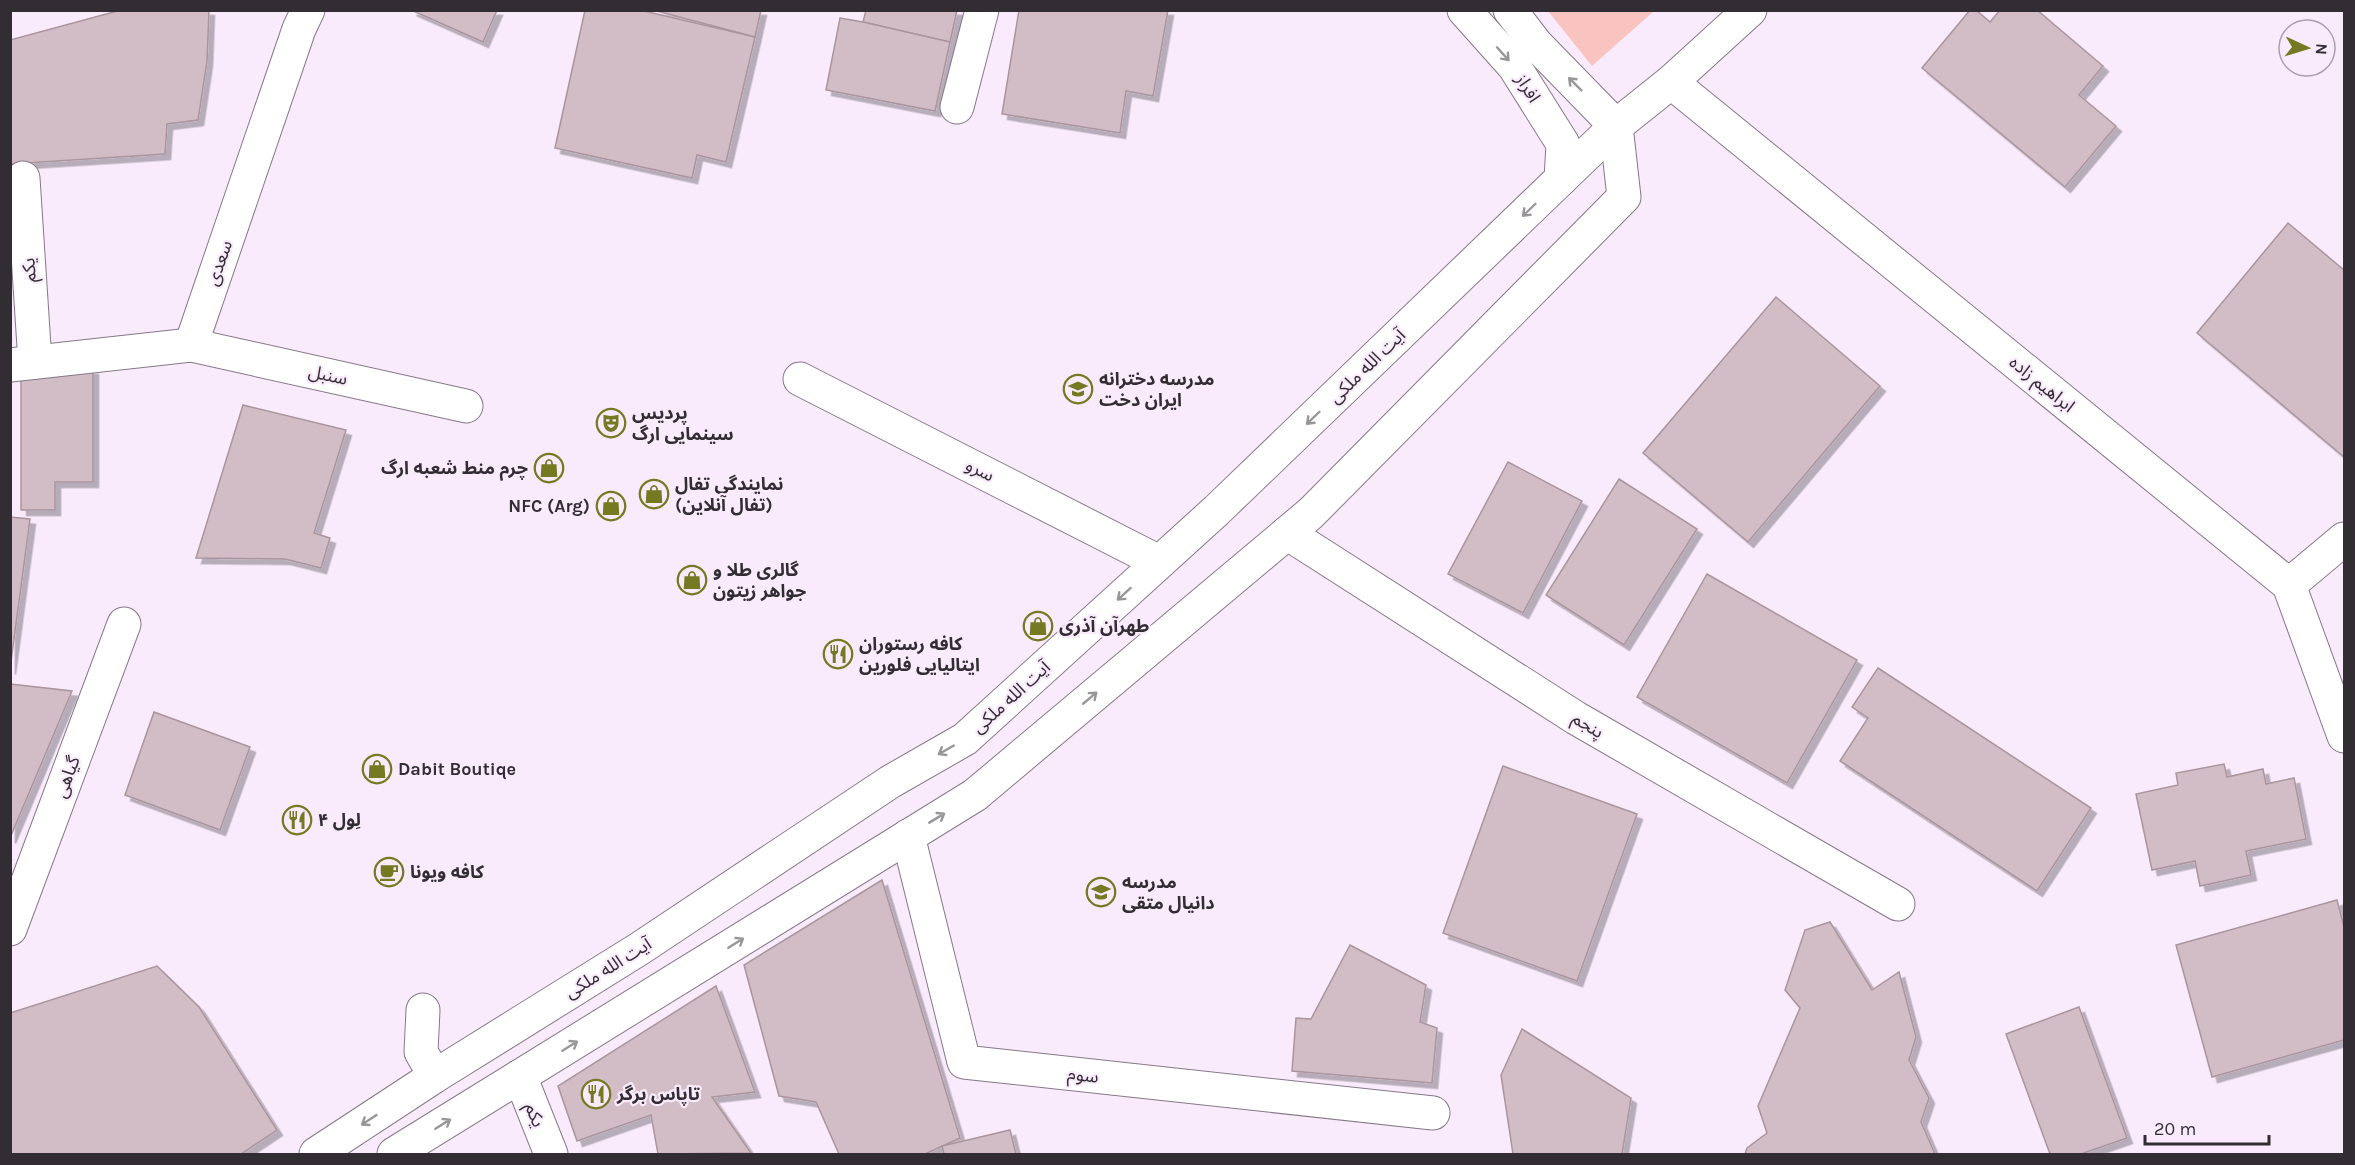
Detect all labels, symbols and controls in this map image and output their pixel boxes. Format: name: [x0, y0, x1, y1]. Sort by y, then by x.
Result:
north arrow: [2277, 18, 2337, 78]
text: N: [2312, 43, 2331, 55]
one-way arrow: [1496, 46, 1510, 61]
street label: افراز: [1510, 69, 1545, 107]
one-way arrow: [1568, 77, 1583, 92]
one-way arrow: [1521, 203, 1536, 217]
street label: سعدی: [201, 237, 237, 289]
street label: یکم: [17, 257, 43, 283]
street label: آیت الله ملکی: [1324, 323, 1410, 408]
street label: ابراهیم زاده: [2004, 351, 2079, 419]
street label: سنبل: [306, 360, 350, 390]
place label: مدرسه دخترانه ایران دخت: [1099, 368, 1215, 411]
school or university icon: مدرسه دخترانه ایران دخت: [1062, 373, 1094, 405]
place label: پردیس سینمایی ارگ: [632, 402, 734, 445]
theatre icon: پردیس سینمایی ارگ: [595, 407, 627, 439]
one-way arrow: [1305, 411, 1320, 425]
shop icon: چرم منط شعبه ارگ: [533, 452, 565, 484]
street label: سرو: [962, 454, 998, 486]
place label: چرم منط شعبه ارگ: [381, 457, 528, 481]
place label: نمایندگی تفال (تفال آنلاین): [675, 473, 784, 516]
shop icon: نمایندگی تفال (تفال آنلاین): [638, 478, 670, 510]
shop icon: NFC (Arg): [595, 490, 627, 522]
place label: NFC (Arg): [508, 495, 590, 517]
place label: گالری طلا و جواهر زیتون: [713, 559, 806, 602]
shop icon: گالری طلا و جواهر زیتون: [676, 564, 708, 596]
one-way arrow: [1117, 587, 1132, 601]
shop icon: طهرآن آذری: [1022, 610, 1054, 642]
place label: طهرآن آذری: [1059, 615, 1149, 637]
place label: کافه رستوران ایتالیایی فلورین: [859, 633, 980, 676]
restaurant icon: کافه رستوران ایتالیایی فلورین: [822, 638, 854, 670]
street label: آیت الله ملکی: [967, 655, 1055, 738]
one-way arrow: [1082, 692, 1098, 705]
street label: پنجم: [1567, 707, 1608, 745]
one-way arrow: [938, 744, 955, 756]
street label: گیاهی: [49, 753, 85, 801]
shop icon: Dabit Boutiqe: [361, 753, 393, 785]
place label: Dabit Boutiqe: [398, 758, 516, 780]
restaurant icon: لِول ۴: [281, 804, 313, 836]
place label: لِول ۴: [318, 809, 361, 831]
one-way arrow: [928, 812, 945, 824]
cafe icon: کافه ویونا: [373, 856, 405, 888]
place label: کافه ویونا: [410, 861, 485, 883]
place label: مدرسه دانیال متقی: [1122, 871, 1215, 914]
school or university icon: مدرسه دانیال متقی: [1085, 876, 1117, 908]
street label: آیت الله ملکی: [561, 932, 656, 1003]
one-way arrow: [727, 936, 744, 948]
one-way arrow: [561, 1039, 578, 1051]
street label: سوم: [1066, 1062, 1100, 1091]
restaurant icon: تاپاس برگر: [580, 1078, 612, 1110]
place label: تاپاس برگر: [616, 1083, 700, 1106]
street label: یکم: [518, 1100, 550, 1131]
scale bar: [2145, 1108, 2270, 1146]
one-way arrow: [361, 1114, 378, 1126]
one-way arrow: [435, 1117, 452, 1130]
text: 20 m: [2154, 1118, 2196, 1140]

